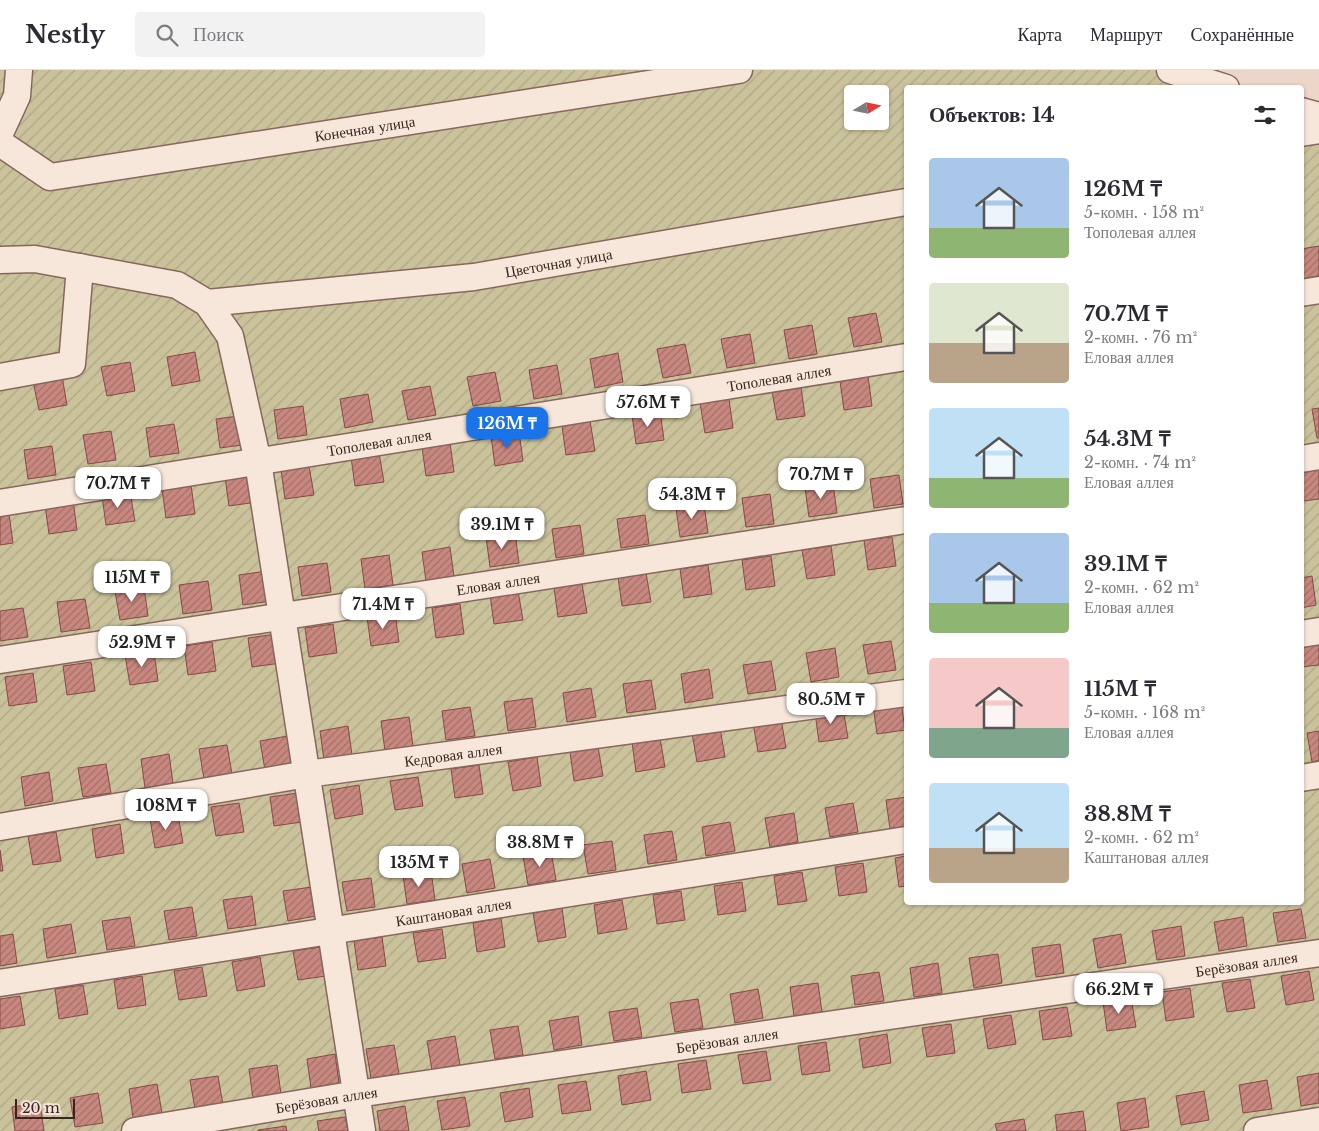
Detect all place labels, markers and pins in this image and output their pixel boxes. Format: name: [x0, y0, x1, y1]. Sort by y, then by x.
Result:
pin: 57.6M ₸: [602, 386, 694, 428]
pin: 126M ₸: [466, 406, 548, 449]
pin: 70.7M ₸: [775, 458, 867, 500]
pin: 70.7M ₸: [72, 466, 164, 509]
pin: 54.3M ₸: [646, 478, 738, 520]
pin: 39.1M ₸: [456, 508, 548, 550]
pin: 115M ₸: [91, 560, 173, 603]
pin: 71.4M ₸: [337, 588, 429, 630]
pin: 52.9M ₸: [96, 626, 188, 668]
pin: 80.5M ₸: [785, 682, 877, 725]
pin: 108M ₸: [125, 788, 207, 831]
pin: 38.8M ₸: [494, 826, 586, 868]
pin: 135M ₸: [378, 846, 460, 888]
pin: 66.2M ₸: [1073, 972, 1165, 1015]

